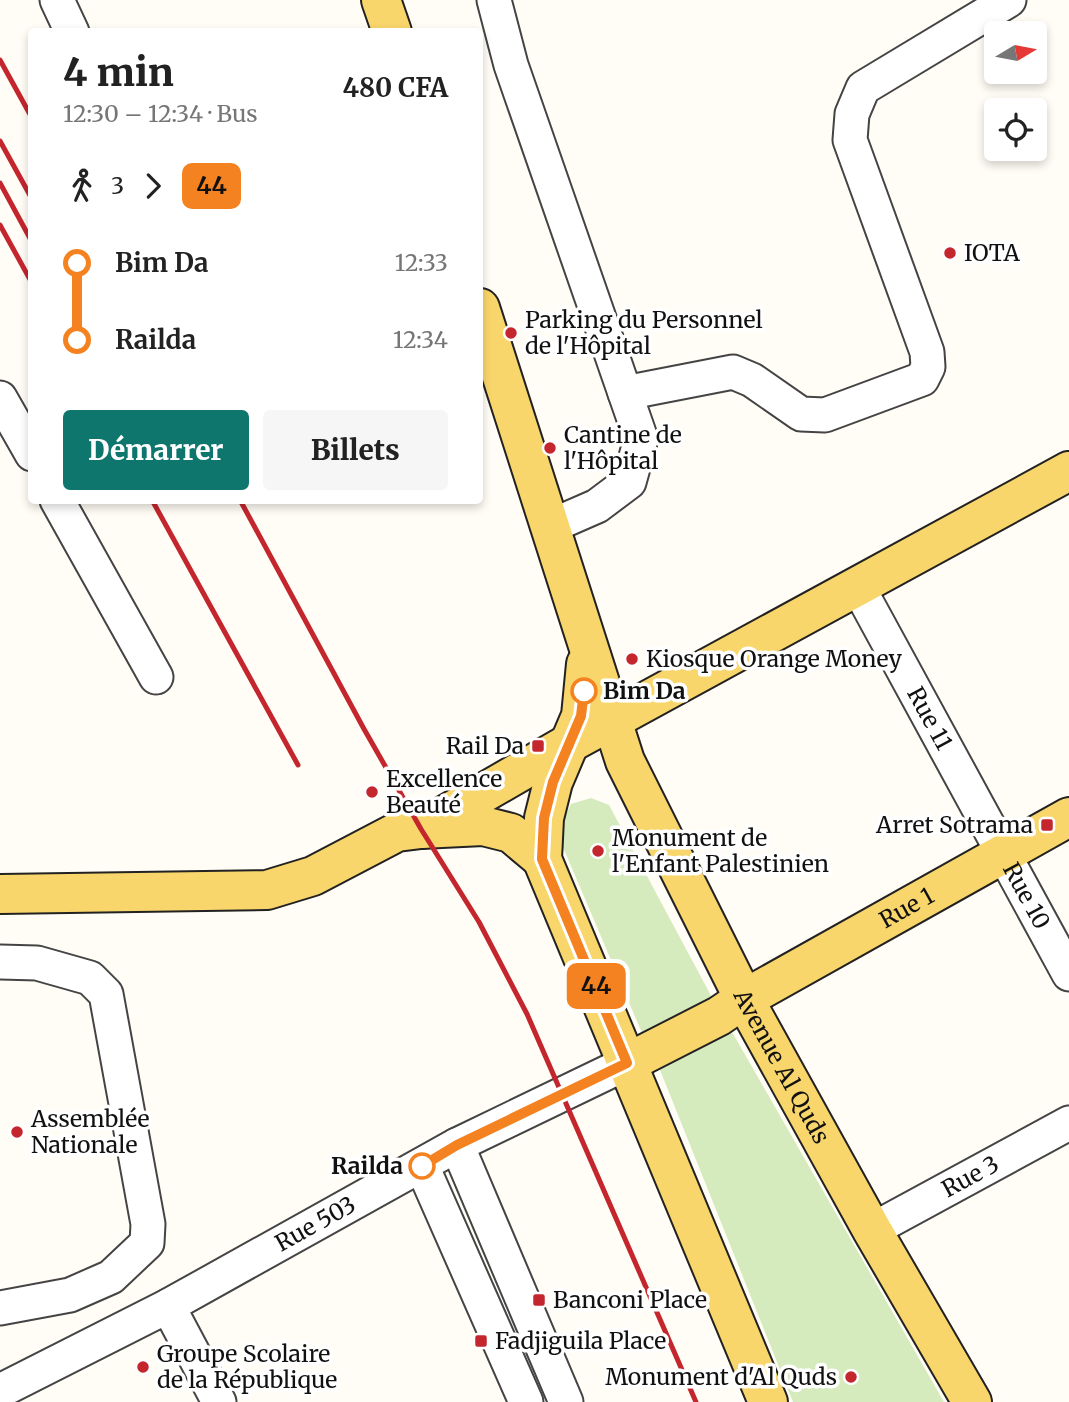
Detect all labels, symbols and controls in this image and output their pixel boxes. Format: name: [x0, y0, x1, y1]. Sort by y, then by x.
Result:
north arrow: [984, 21, 1046, 84]
map controls: [984, 21, 1047, 161]
text: 4 min: [63, 49, 174, 96]
text: 480 CFA: [343, 71, 448, 104]
button: locate: [984, 98, 1047, 161]
text: 12:30 – 12:34 · Bus: [63, 99, 258, 128]
icon: walk: [63, 167, 101, 205]
icon: forward: [134, 167, 172, 205]
text: 44: [196, 170, 227, 201]
text: 3: [111, 171, 124, 200]
place label: IOTA: [964, 238, 1020, 267]
marker: IOTA: [942, 245, 958, 261]
text: Bim Da: [115, 246, 208, 279]
text: 12:33: [395, 248, 448, 277]
place label: Parking du Personnel de l'Hôpital: [525, 305, 763, 360]
text: Railda: [115, 323, 196, 356]
text: 12:34: [393, 325, 448, 354]
marker: Parking du Personnel de l'Hôpital: [503, 325, 519, 341]
button: Démarrer: [63, 410, 249, 490]
button: Billets: [263, 410, 448, 490]
place label: Cantine de l'Hôpital: [564, 420, 682, 475]
marker: Cantine de l'Hôpital: [542, 440, 558, 456]
place label: Kiosque Orange Money: [646, 644, 902, 673]
marker: Kiosque Orange Money: [624, 651, 640, 667]
place label: Bim Da: [603, 676, 686, 705]
marker: Bim Da: [571, 678, 597, 704]
street label: Rue 11: [901, 682, 959, 755]
place label: Rail Da: [446, 731, 524, 760]
marker: Rail Da: [530, 738, 546, 754]
place label: Excellence Beauté: [386, 764, 502, 819]
marker: Excellence Beauté: [364, 784, 380, 800]
place label: Arret Sotrama: [875, 810, 1033, 839]
marker: Arret Sotrama: [1039, 817, 1055, 833]
place label: Monument de l'Enfant Palestinien: [612, 823, 829, 878]
marker: Monument de l'Enfant Palestinien: [590, 843, 606, 859]
street label: Rue 10: [997, 857, 1057, 934]
street label: Rue 1: [874, 881, 939, 934]
line badge: 44: [564, 963, 628, 1009]
text: 44: [581, 970, 611, 1001]
street label: Avenue Al Quds: [727, 984, 836, 1149]
place label: Assemblée Nationale: [30, 1104, 150, 1159]
marker: Assemblée Nationale: [9, 1124, 25, 1140]
street label: Rue 3: [937, 1149, 1004, 1203]
place label: Railda: [331, 1151, 403, 1180]
marker: Railda: [409, 1153, 435, 1179]
street label: Rue 503: [270, 1189, 360, 1257]
place label: Banconi Place: [553, 1285, 707, 1314]
marker: Banconi Place: [531, 1292, 547, 1308]
place label: Fadjiguila Place: [495, 1326, 666, 1355]
marker: Fadjiguila Place: [473, 1333, 489, 1349]
place label: Groupe Scolaire de la République: [157, 1339, 337, 1394]
marker: Groupe Scolaire de la République: [135, 1359, 151, 1375]
place label: Monument d'Al Quds: [605, 1362, 837, 1391]
marker: Monument d'Al Quds: [843, 1369, 859, 1385]

